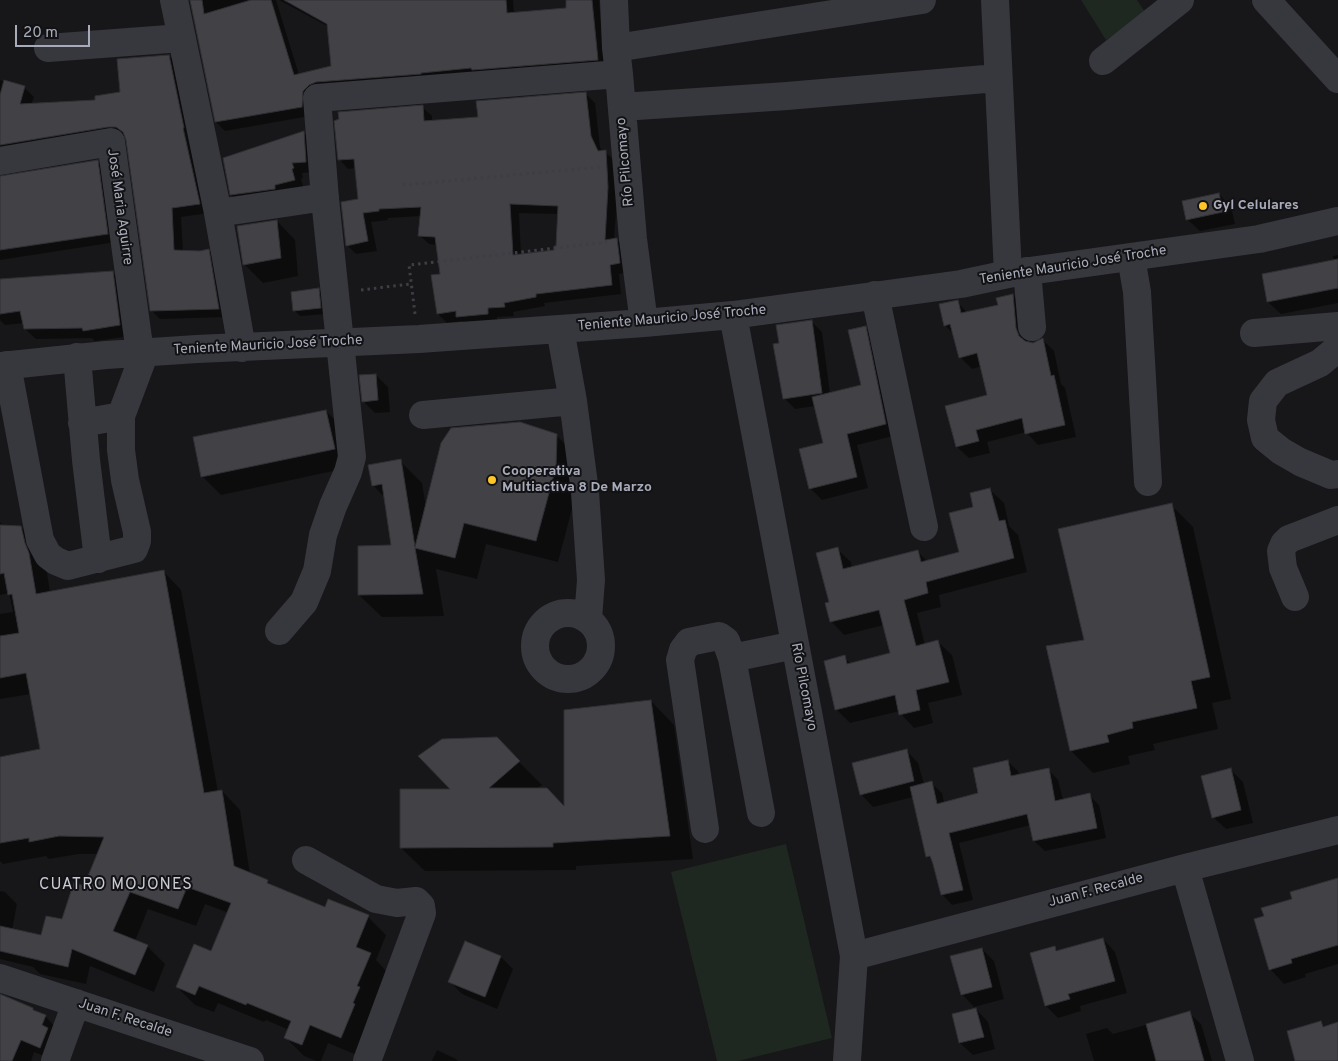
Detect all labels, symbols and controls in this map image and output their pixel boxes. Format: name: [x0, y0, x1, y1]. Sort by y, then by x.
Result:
scale bar: [18, 15, 92, 47]
text: 20 m: [23, 24, 58, 43]
street label: Río Pilcomayo: [614, 117, 638, 207]
street label: José Maria Aguirre: [103, 148, 135, 266]
place label: Gyl Celulares: [1213, 198, 1299, 214]
marker: Gyl Celulares: [1197, 200, 1209, 212]
street label: Teniente Mauricio José Troche: [978, 243, 1168, 289]
street label: Teniente Mauricio José Troche: [577, 302, 767, 336]
street label: Teniente Mauricio José Troche: [173, 333, 363, 359]
place label: Cooperativa Multiactiva 8 De Marzo: [502, 464, 652, 497]
marker: Cooperativa Multiactiva 8 De Marzo: [486, 474, 498, 486]
street label: Río Pilcomayo: [786, 642, 820, 732]
street label: Juan F. Recalde: [1047, 870, 1145, 912]
district label: CUATRO MOJONES: [37, 876, 195, 896]
street label: Juan F. Recalde: [76, 996, 174, 1042]

